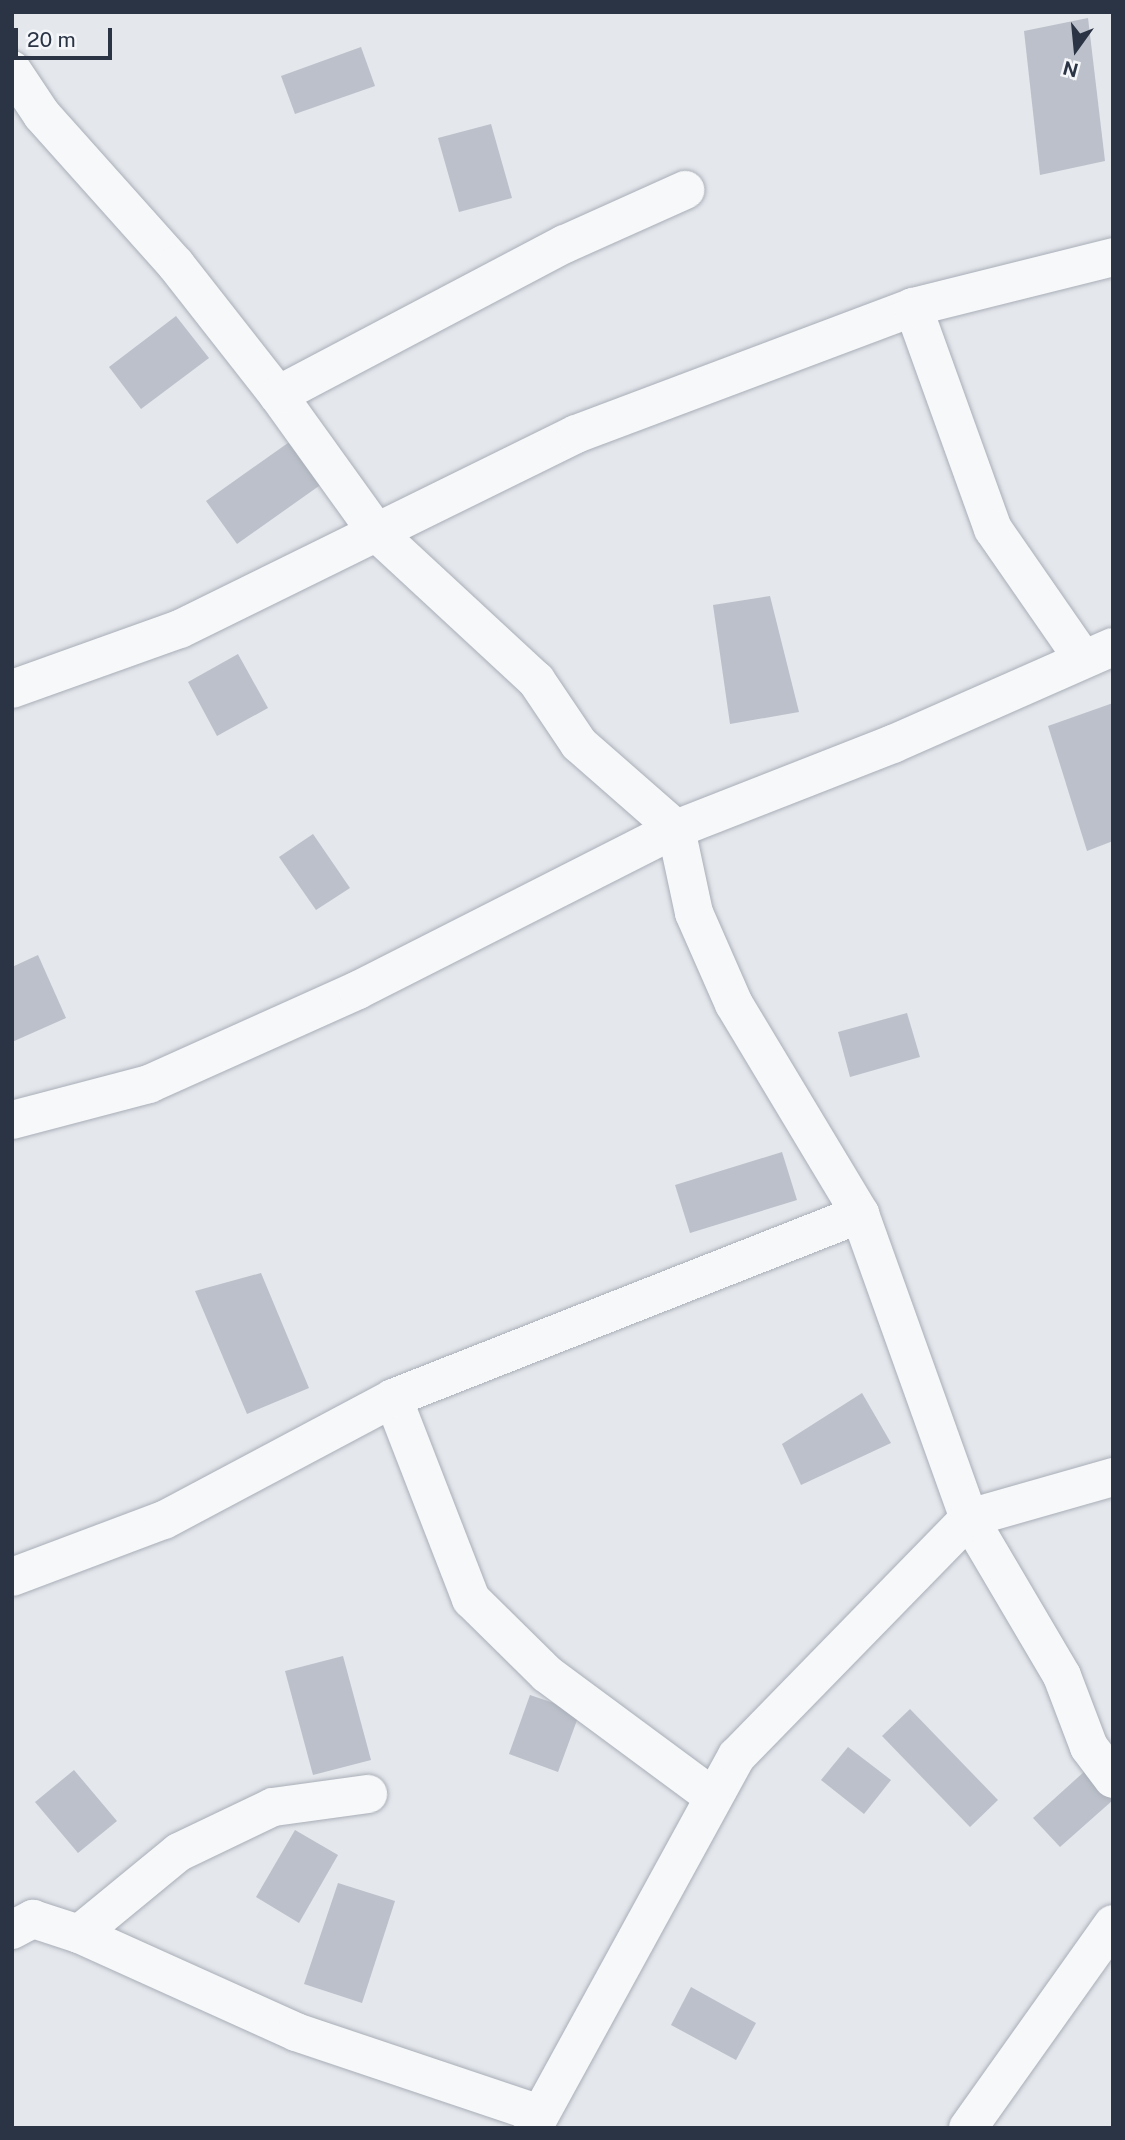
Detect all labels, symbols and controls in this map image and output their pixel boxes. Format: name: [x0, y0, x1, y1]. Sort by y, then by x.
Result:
scale bar: [18, 14, 116, 58]
north arrow: [1041, 14, 1111, 84]
text: 20 m: [27, 27, 76, 52]
text: N: [1061, 57, 1081, 82]

